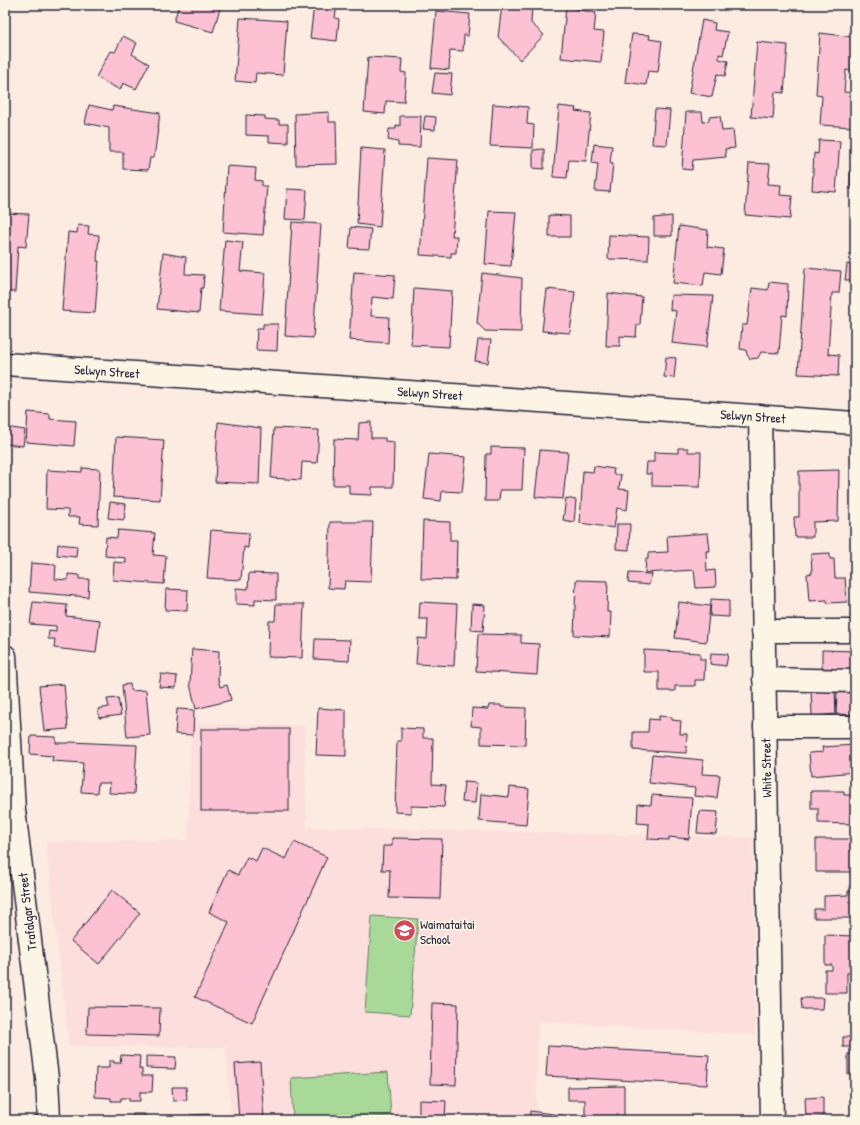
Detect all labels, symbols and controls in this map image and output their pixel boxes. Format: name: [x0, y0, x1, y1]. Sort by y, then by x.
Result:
street label: Selwyn Street: [74, 360, 141, 382]
street label: Selwyn Street: [397, 382, 464, 404]
street label: Selwyn Street: [720, 405, 787, 427]
street label: White Street: [756, 738, 776, 798]
street label: Trafalgar Street: [13, 871, 41, 952]
place label: Waimataitai School: [420, 915, 475, 948]
school or university icon: Waimataitai School: [392, 918, 418, 944]

